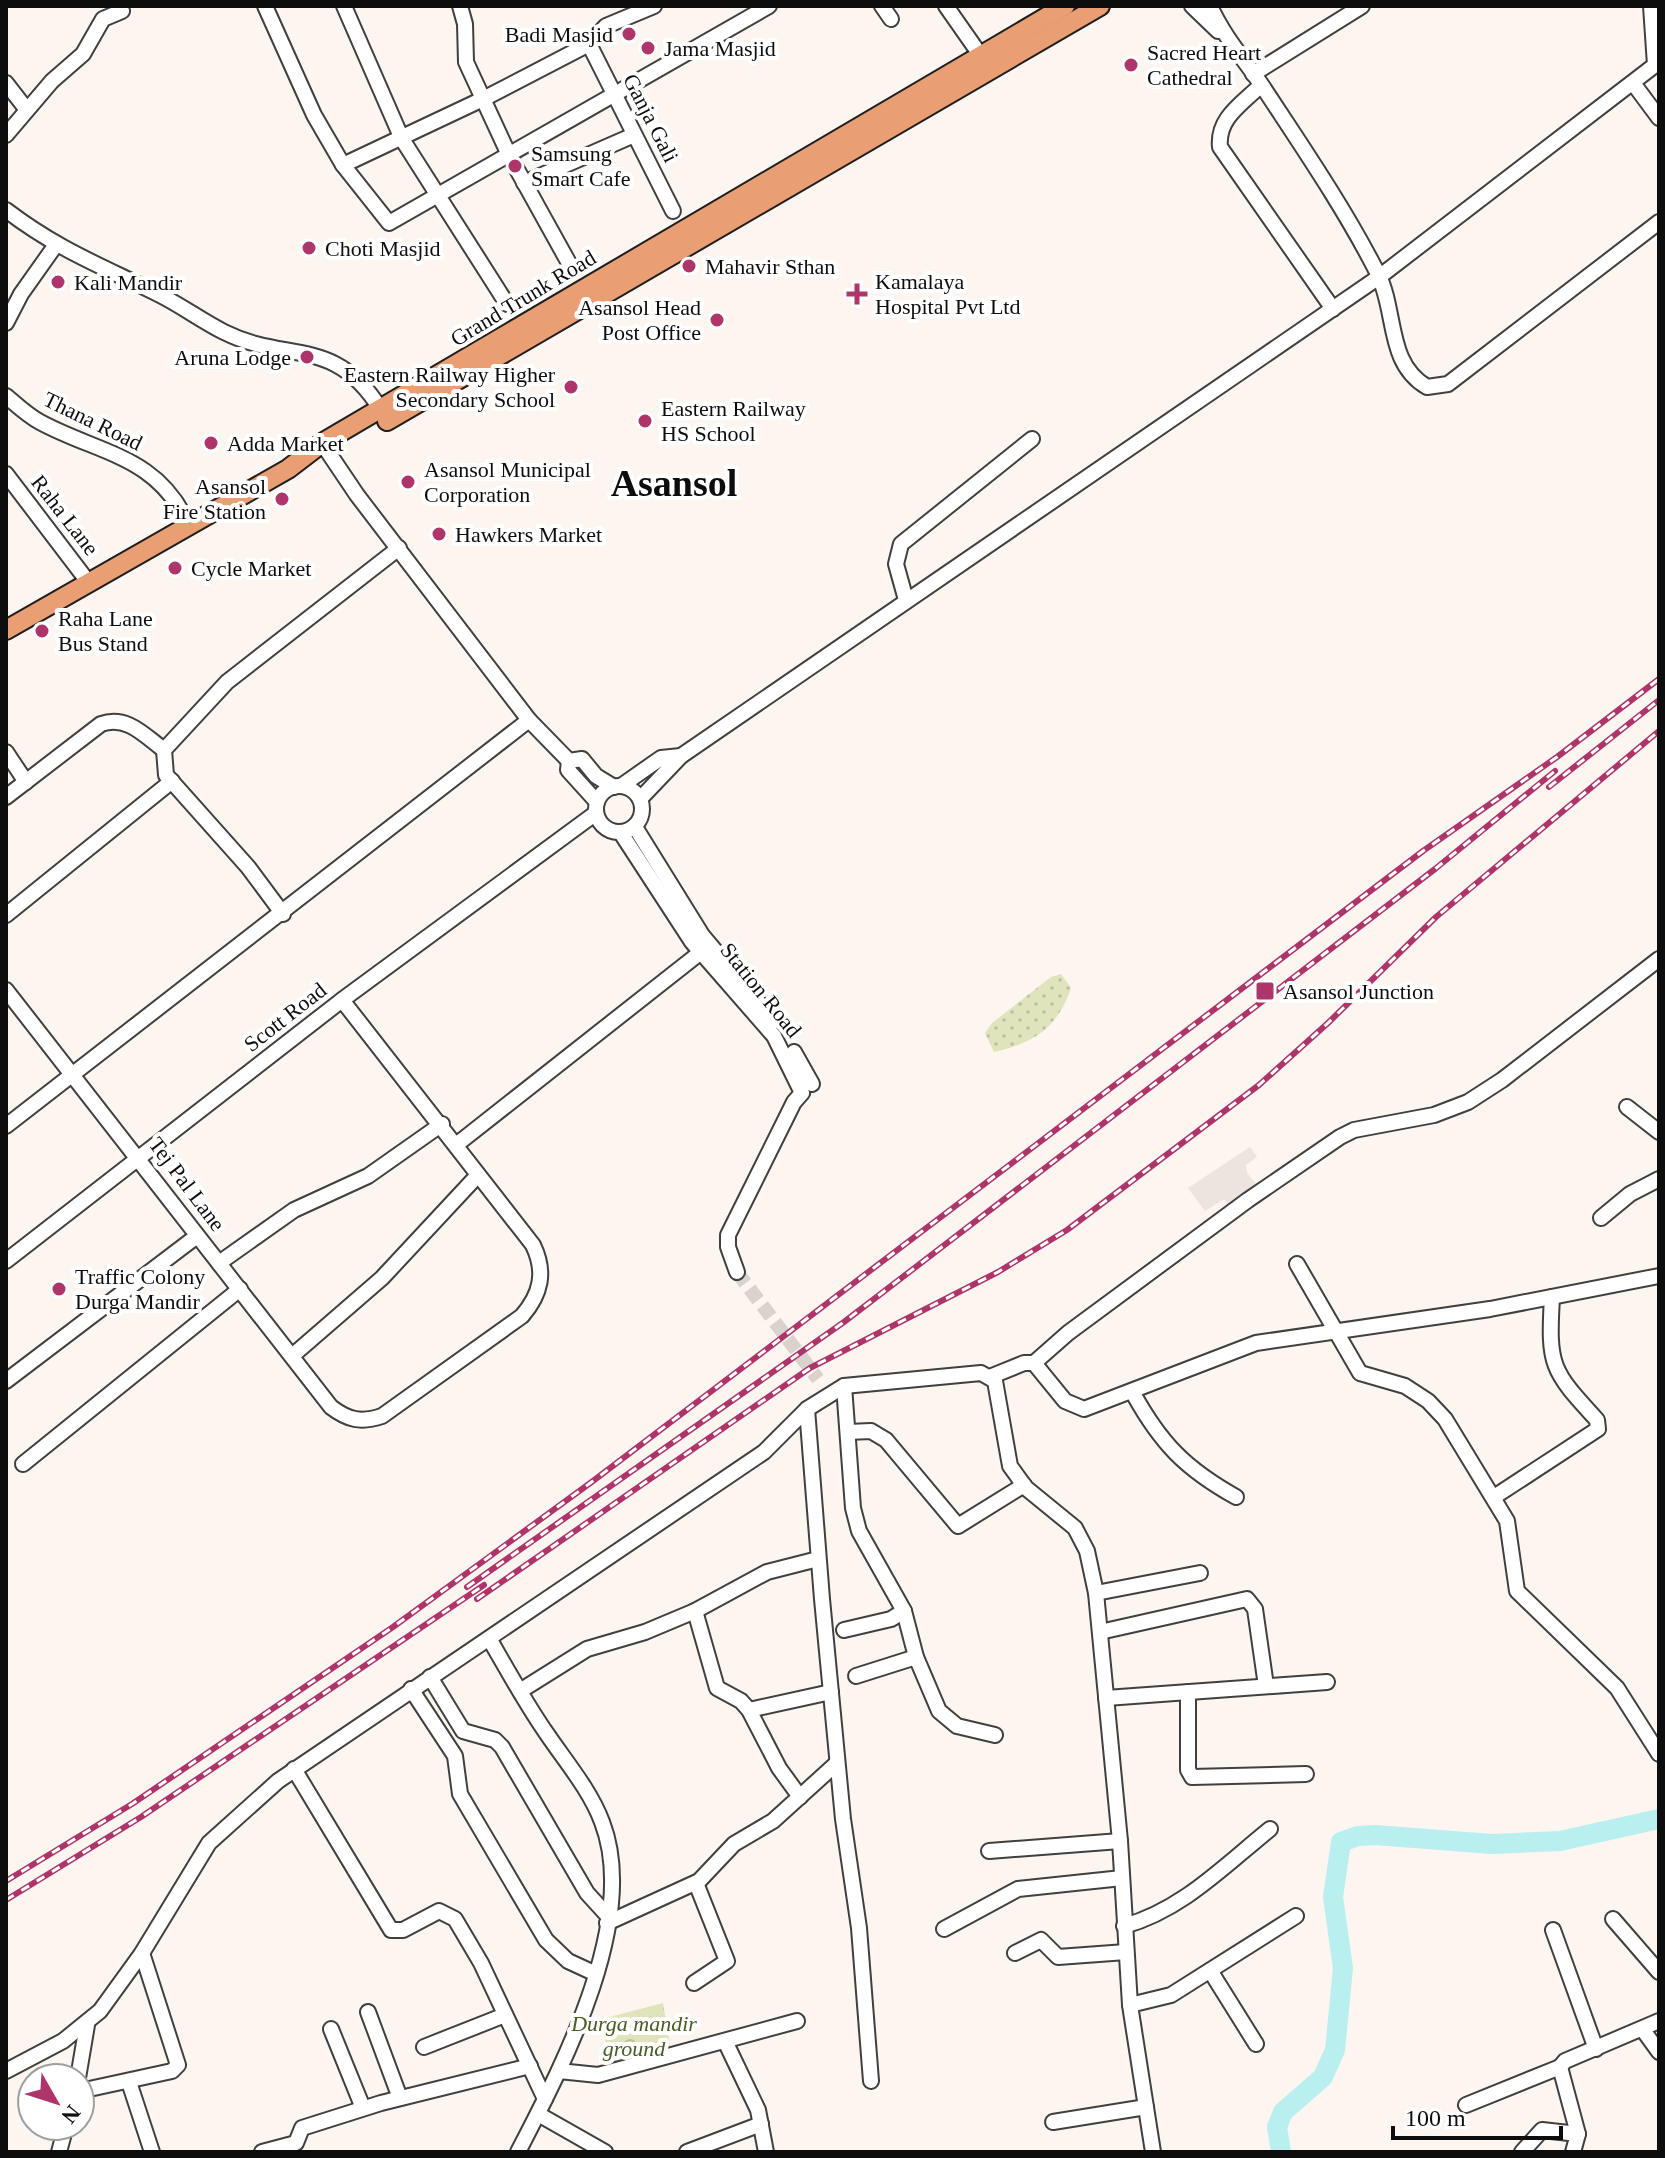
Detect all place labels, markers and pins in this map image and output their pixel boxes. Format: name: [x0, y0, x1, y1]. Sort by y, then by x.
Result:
place label: Badi Masjid: [505, 22, 613, 47]
marker: Badi Masjid: [620, 25, 638, 43]
place label: Jama Masjid: [664, 36, 776, 61]
marker: Jama Masjid: [639, 39, 657, 57]
place label: Sacred Heart Cathedral: [1147, 40, 1261, 90]
marker: Sacred Heart Cathedral: [1122, 56, 1140, 74]
place label: Samsung Smart Cafe: [531, 141, 631, 191]
marker: Samsung Smart Cafe: [506, 157, 524, 175]
place label: Choti Masjid: [325, 236, 441, 261]
marker: Choti Masjid: [300, 239, 318, 257]
place label: Mahavir Sthan: [705, 254, 835, 279]
marker: Mahavir Sthan: [680, 257, 698, 275]
place label: Kamalaya Hospital Pvt Ltd: [875, 269, 1020, 319]
place label: Kali Mandir: [74, 270, 183, 295]
marker: Kali Mandir: [49, 273, 67, 291]
marker: Kamalaya Hospital Pvt Ltd: [846, 283, 868, 305]
place label: Asansol Head Post Office: [578, 295, 701, 345]
marker: Asansol Head Post Office: [708, 311, 726, 329]
place label: Aruna Lodge: [174, 345, 291, 370]
marker: Aruna Lodge: [298, 348, 316, 366]
place label: Eastern Railway Higher Secondary School: [344, 362, 556, 412]
marker: Eastern Railway Higher Secondary School: [562, 378, 580, 396]
place label: Eastern Railway HS School: [661, 396, 806, 446]
marker: Eastern Railway HS School: [636, 412, 654, 430]
place label: Adda Market: [227, 431, 344, 456]
marker: Adda Market: [202, 434, 220, 452]
place label: Asansol Municipal Corporation: [424, 457, 591, 507]
marker: Asansol Municipal Corporation: [399, 473, 417, 491]
place label: Asansol Fire Station: [163, 474, 266, 524]
marker: Asansol Fire Station: [273, 490, 291, 508]
place label: Hawkers Market: [455, 522, 602, 547]
marker: Hawkers Market: [430, 525, 448, 543]
place label: Cycle Market: [191, 556, 311, 581]
marker: Cycle Market: [166, 559, 184, 577]
place label: Raha Lane Bus Stand: [58, 606, 153, 656]
marker: Raha Lane Bus Stand: [33, 622, 51, 640]
place label: Asansol Junction: [1283, 979, 1434, 1004]
marker: Asansol Junction: [1254, 980, 1276, 1002]
place label: Traffic Colony Durga Mandir: [75, 1264, 205, 1314]
marker: Traffic Colony Durga Mandir: [50, 1280, 68, 1298]

